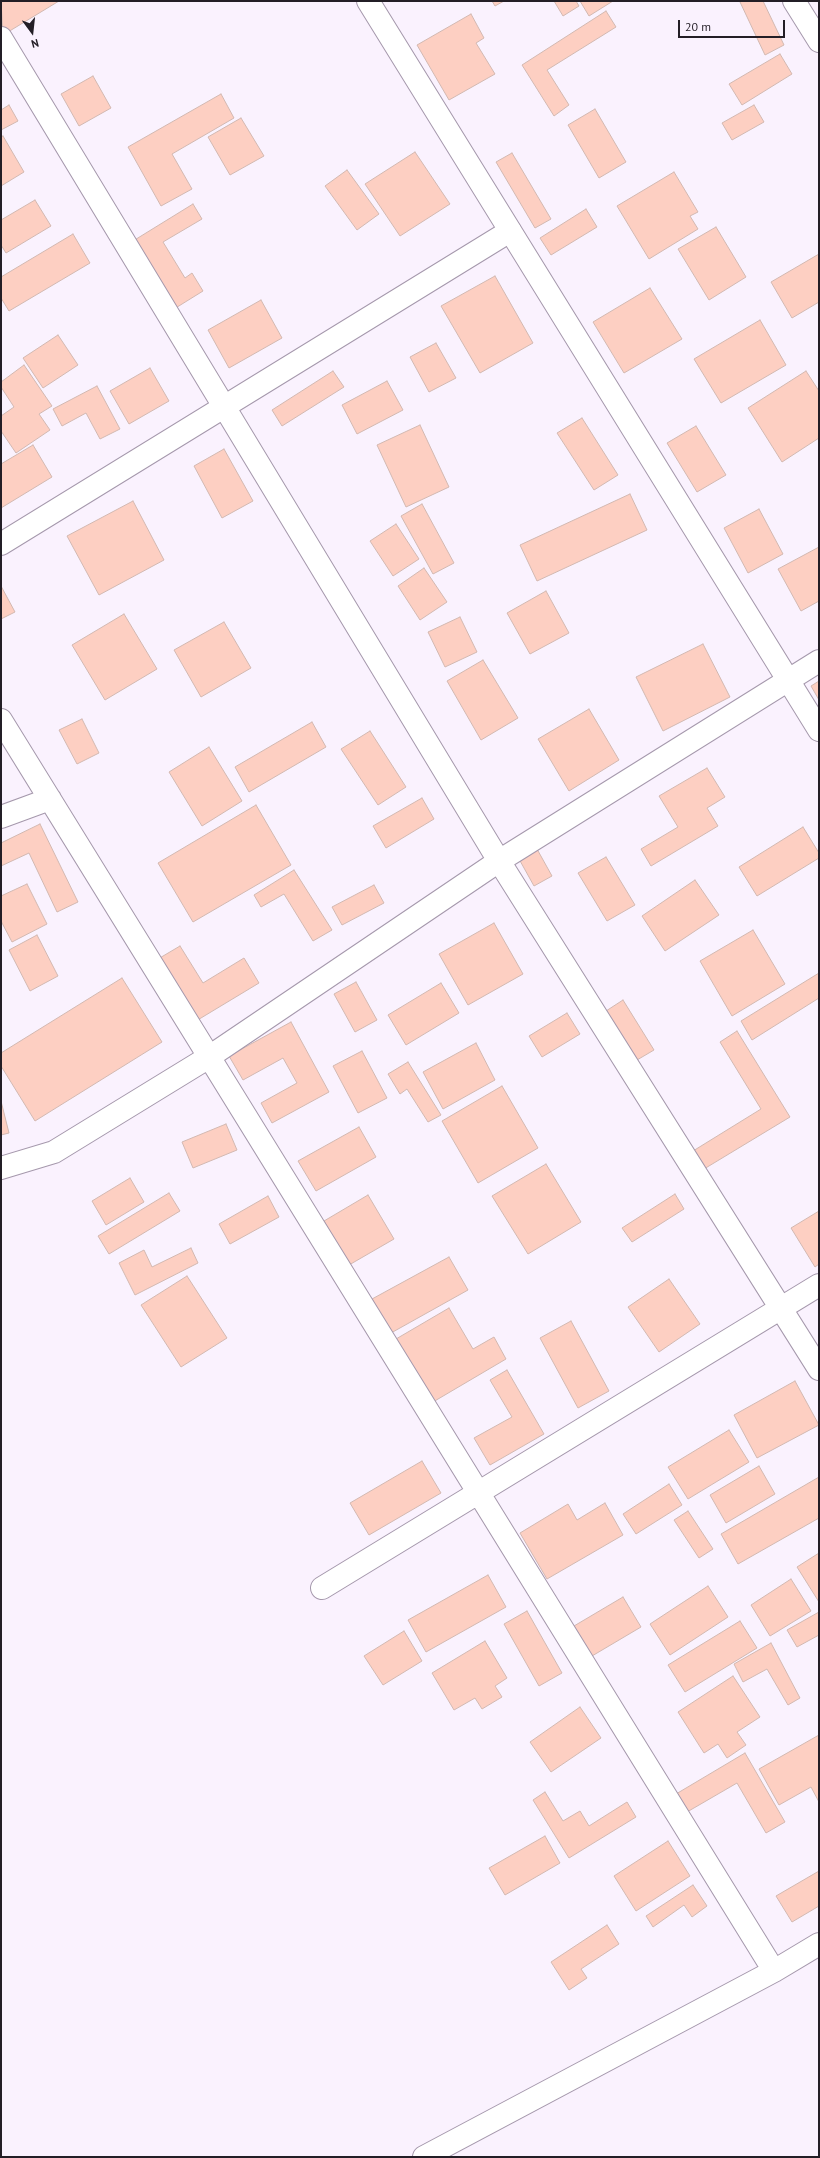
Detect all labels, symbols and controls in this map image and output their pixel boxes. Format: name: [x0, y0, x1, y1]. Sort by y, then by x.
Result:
north arrow: [12, 12, 52, 52]
scale bar: [680, 12, 787, 38]
text: 20 m: [685, 19, 711, 34]
text: N: [30, 36, 40, 51]

